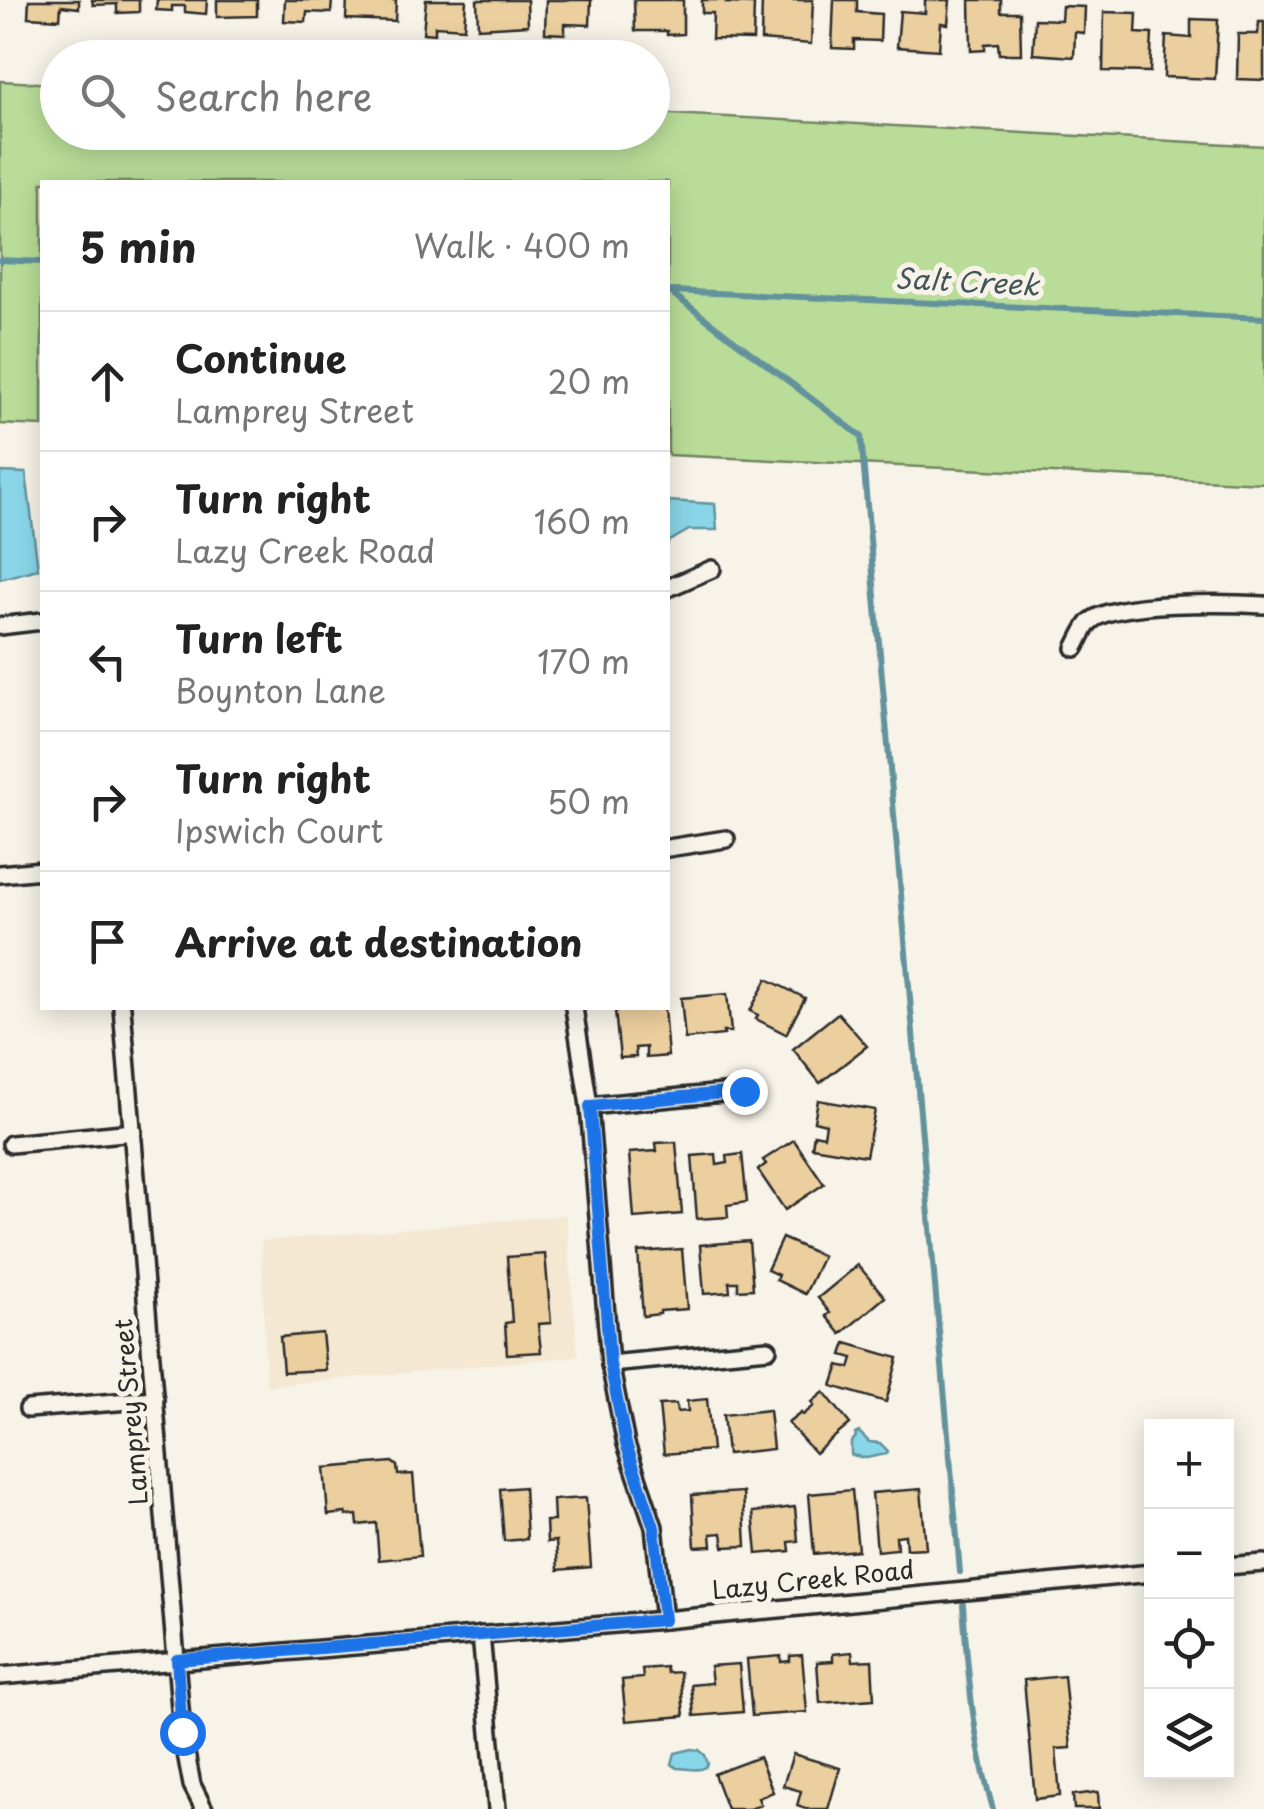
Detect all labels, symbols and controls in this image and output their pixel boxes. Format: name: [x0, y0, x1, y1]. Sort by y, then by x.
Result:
search box: [40, 40, 670, 150]
text: Search here: [155, 67, 372, 124]
icon: search: [75, 68, 130, 123]
text: 5 min: [80, 214, 197, 277]
text: Walk · 400 m: [414, 221, 630, 269]
water label: Salt Creek: [894, 255, 1042, 306]
text: Continue: [175, 329, 346, 386]
icon: ahead: [80, 354, 135, 409]
text: 20 m: [548, 357, 630, 405]
text: Lamprey Street: [175, 386, 414, 434]
text: Turn right: [175, 469, 371, 526]
icon: right: [80, 494, 135, 549]
text: 160 m: [534, 497, 630, 545]
text: Lazy Creek Road: [175, 526, 435, 574]
text: Turn left: [175, 609, 343, 666]
icon: left: [80, 634, 135, 689]
text: 170 m: [537, 637, 630, 685]
text: Boynton Lane: [175, 666, 386, 714]
text: Turn right: [175, 749, 371, 806]
icon: right: [80, 774, 135, 829]
text: 50 m: [547, 777, 630, 825]
text: Ipswich Court: [175, 806, 383, 854]
text: Arrive at destination: [175, 913, 583, 970]
icon: arrive: [80, 914, 135, 969]
route end: [722, 1069, 768, 1115]
street label: Lamprey Street: [103, 1317, 157, 1507]
map controls: [1144, 1419, 1234, 1779]
button: +: [1144, 1419, 1234, 1509]
button: −: [1144, 1509, 1234, 1599]
street label: Lazy Creek Road: [710, 1549, 916, 1609]
button: locate: [1144, 1599, 1234, 1689]
button: layers: [1144, 1689, 1234, 1779]
route start: [160, 1710, 206, 1756]

